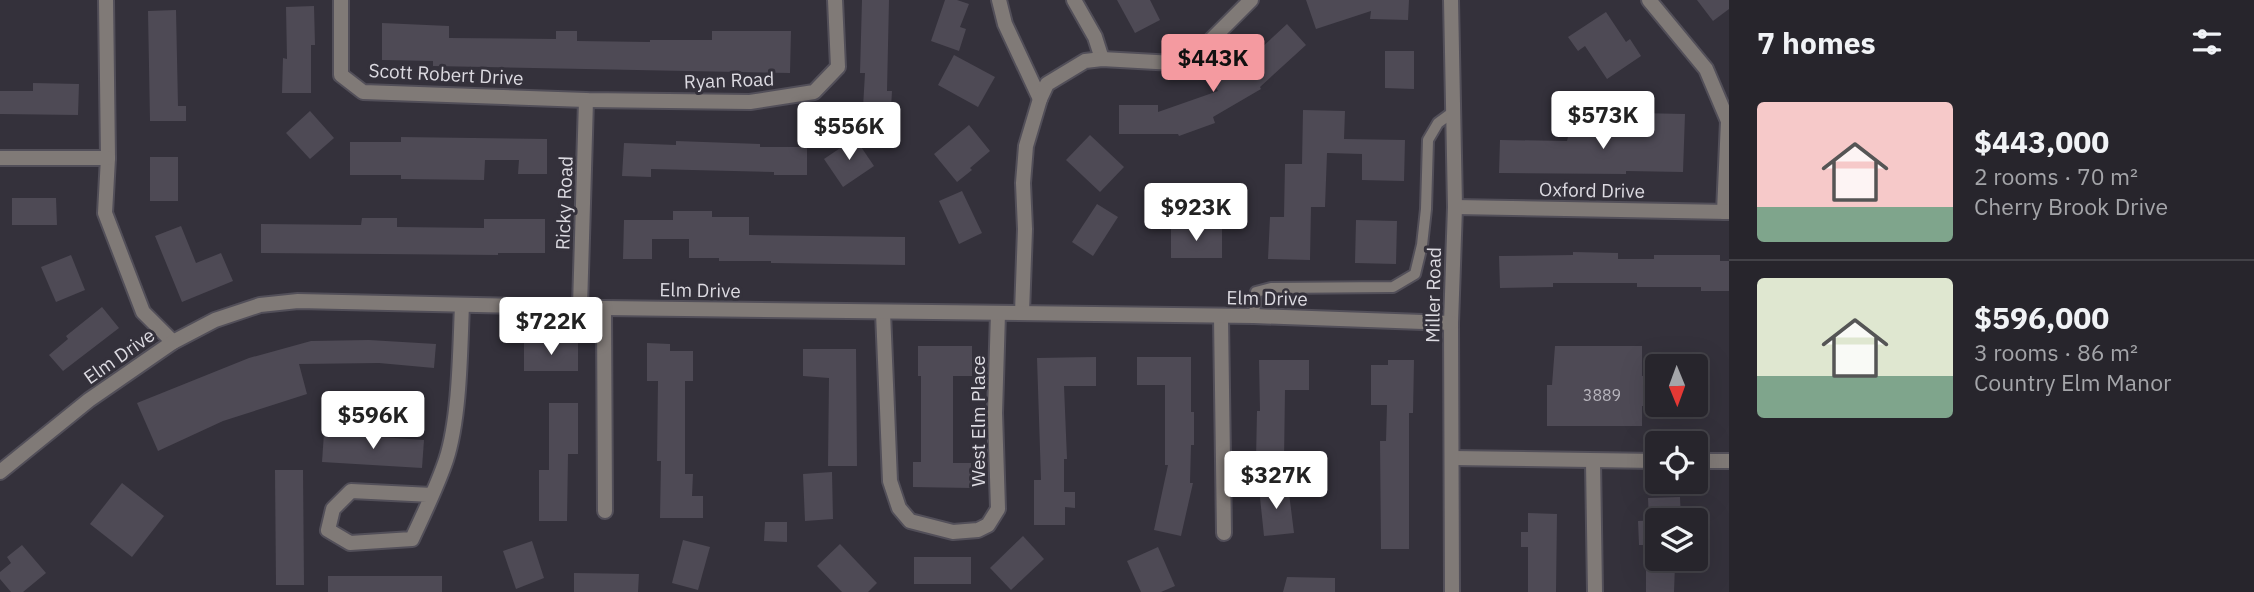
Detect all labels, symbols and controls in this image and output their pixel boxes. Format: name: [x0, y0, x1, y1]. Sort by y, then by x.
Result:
text: 7 homes: [1757, 23, 1876, 62]
icon: filters: [2188, 23, 2226, 61]
pin: $443K: [1164, 34, 1262, 94]
text: $443K: [1177, 42, 1249, 72]
street label: Scott Robert Drive: [368, 58, 524, 90]
street label: Ryan Road: [683, 66, 775, 94]
pin: $573K: [1554, 92, 1652, 151]
text: $573K: [1567, 99, 1639, 129]
pin: $556K: [800, 102, 898, 162]
text: $556K: [813, 110, 885, 140]
text: $443,000: [1974, 122, 2109, 161]
icon: home: [1813, 130, 1897, 214]
street label: Ricky Road: [550, 156, 578, 250]
text: 2 rooms · 70 m²: [1974, 161, 2138, 191]
street label: Oxford Drive: [1539, 177, 1645, 203]
pin: $923K: [1147, 184, 1245, 243]
text: $923K: [1160, 191, 1232, 221]
text: Cherry Brook Drive: [1974, 191, 2168, 221]
street label: Miller Road: [1420, 247, 1446, 343]
street label: Elm Drive: [659, 277, 741, 303]
street label: Elm Drive: [1226, 285, 1308, 311]
pin: $722K: [502, 298, 600, 357]
text: $596,000: [1974, 298, 2109, 337]
text: $722K: [515, 305, 587, 335]
icon: home: [1813, 306, 1897, 390]
street label: Elm Drive: [79, 323, 159, 389]
text: 3 rooms · 86 m²: [1974, 337, 2138, 367]
north arrow: [1645, 354, 1708, 416]
map controls: [1645, 354, 1708, 571]
street label: West Elm Place: [966, 355, 990, 487]
text: Country Elm Manor: [1974, 367, 2171, 397]
house number: 3889: [1583, 385, 1621, 405]
pin: $596K: [324, 392, 422, 451]
text: $596K: [337, 399, 409, 429]
button: locate: [1645, 431, 1708, 494]
pin: $327K: [1227, 452, 1325, 511]
text: $327K: [1240, 459, 1312, 489]
button: layers: [1645, 508, 1708, 571]

